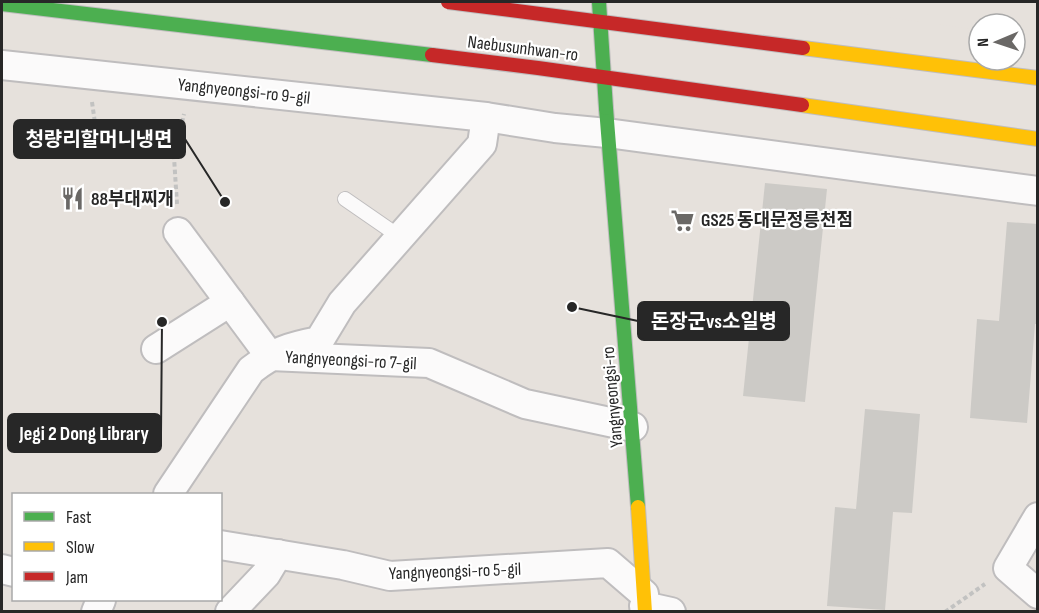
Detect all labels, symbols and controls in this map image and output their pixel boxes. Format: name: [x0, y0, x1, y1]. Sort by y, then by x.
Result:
north arrow: [967, 12, 1027, 72]
street label: Naebusunhwan-ro: [466, 31, 579, 66]
text: N: [974, 38, 993, 47]
street label: Yangnyeongsi-ro 9-gil: [177, 74, 311, 109]
callout: 청량리할머니냉면: [14, 120, 185, 158]
text: 청량리할머니냉면: [25, 128, 173, 152]
restaurant icon: 88부대찌개: [60, 186, 86, 212]
place label: 88부대찌개: [91, 189, 174, 210]
supermarket icon: GS25 동대문정릉천점: [670, 207, 696, 233]
place label: GS25 동대문정릉천점: [701, 210, 853, 231]
callout: 돈장군vs소일병: [638, 302, 789, 340]
text: 돈장군vs소일병: [651, 310, 777, 334]
street label: Yangnyeongsi-ro: [598, 346, 627, 448]
street label: Yangnyeongsi-ro 7-gil: [285, 347, 417, 374]
callout: Jegi 2 Dong Library: [8, 414, 161, 452]
text: Jegi 2 Dong Library: [18, 422, 149, 446]
legend: [12, 493, 222, 601]
text: Fast: [66, 507, 92, 528]
text: Slow: [66, 537, 95, 558]
street label: Yangnyeongsi-ro 5-gil: [389, 559, 522, 584]
text: Jam: [65, 567, 88, 588]

